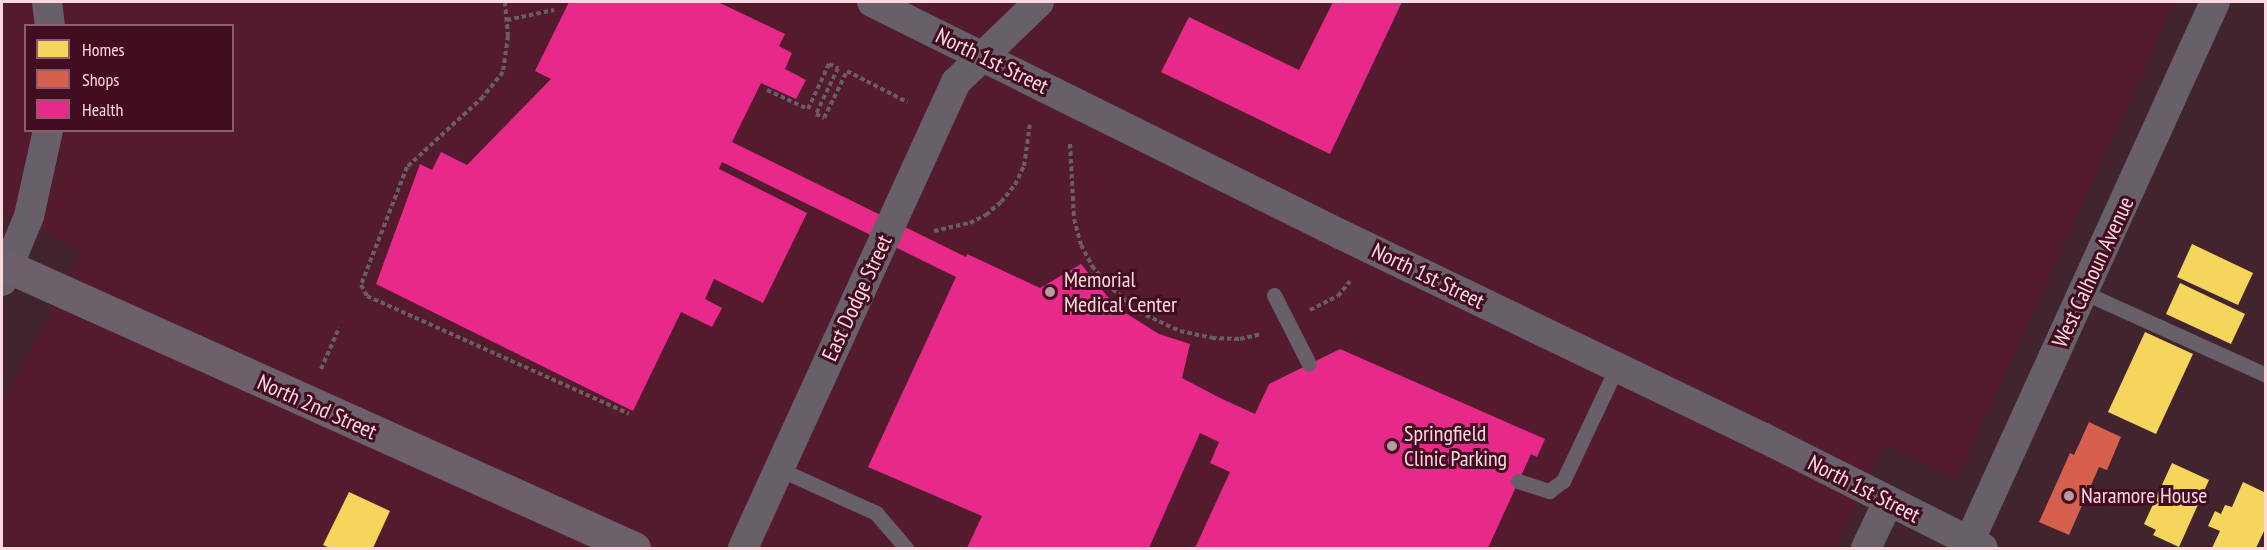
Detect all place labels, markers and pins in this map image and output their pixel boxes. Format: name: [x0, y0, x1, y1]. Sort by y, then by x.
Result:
place label: Memorial Medical Center: [1064, 266, 1177, 318]
marker: Memorial Medical Center: [1041, 283, 1059, 301]
place label: Springfield Clinic Parking: [1404, 420, 1508, 472]
marker: Springfield Clinic Parking: [1385, 439, 1399, 453]
place label: Naramore House: [2081, 483, 2207, 509]
marker: Naramore House: [2062, 489, 2076, 503]

